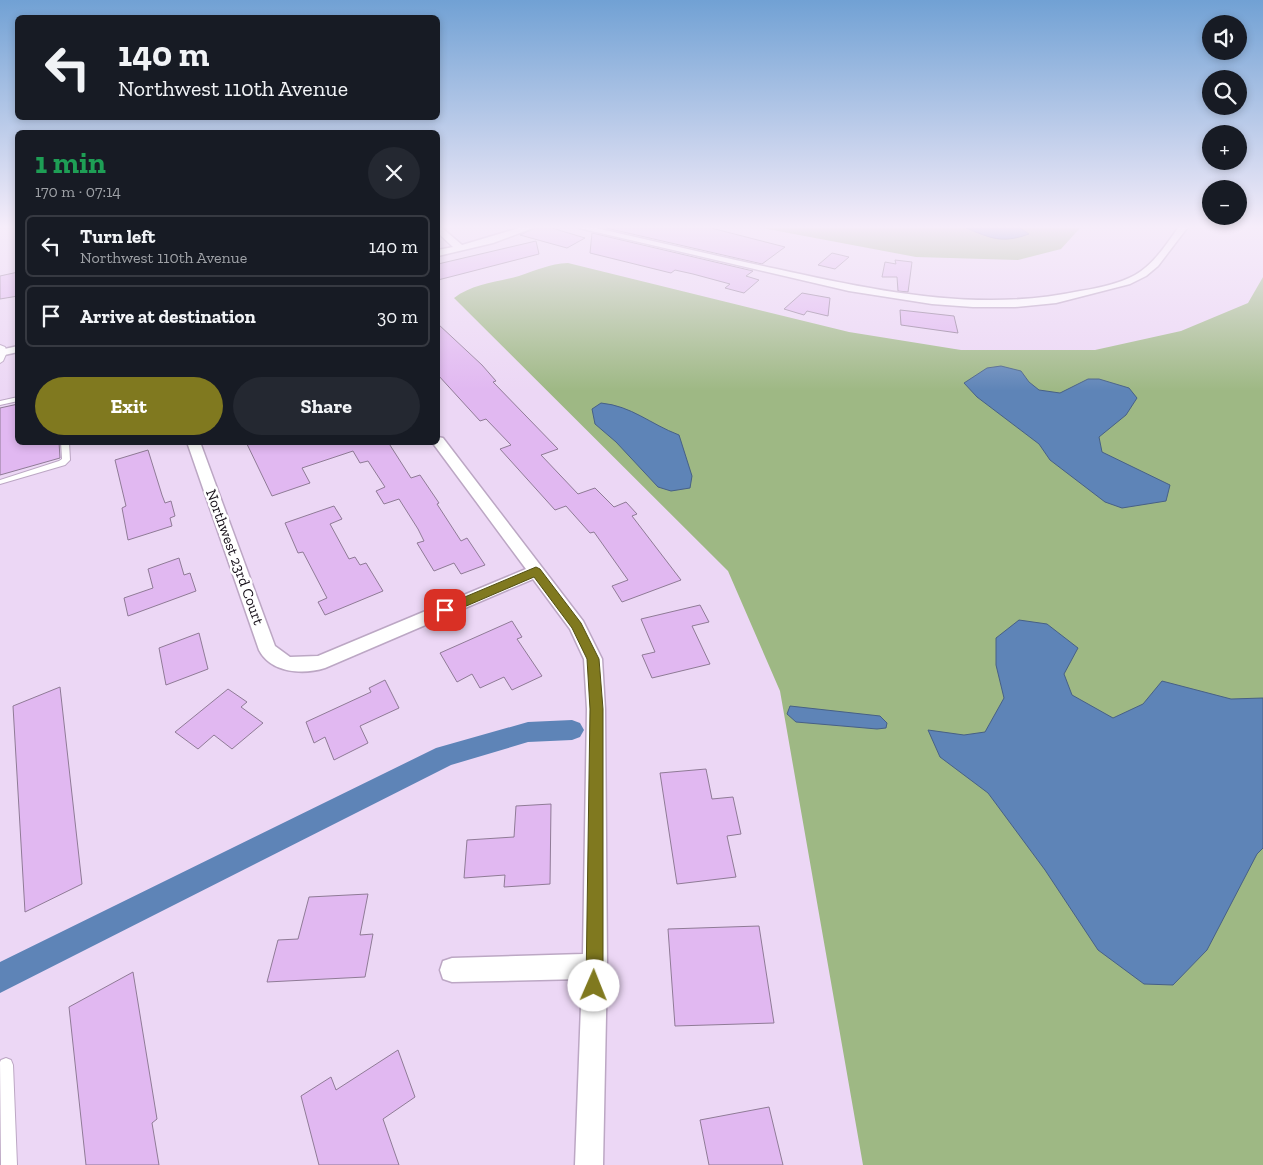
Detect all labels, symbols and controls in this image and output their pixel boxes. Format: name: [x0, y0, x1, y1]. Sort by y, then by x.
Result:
map controls: [1202, 15, 1247, 225]
button: sound: [1202, 15, 1247, 60]
text: 140 m: [118, 33, 209, 75]
icon: left: [35, 35, 100, 100]
button: search: [1202, 70, 1247, 115]
text: Northwest 110th Avenue: [118, 75, 348, 102]
button: +: [1202, 125, 1247, 170]
text: 1 min: [35, 145, 106, 181]
button: close: [368, 147, 420, 199]
button: −: [1202, 180, 1247, 225]
text: 170 m · 07:14: [35, 182, 121, 201]
text: Turn left: [80, 225, 155, 248]
icon: left: [37, 232, 65, 260]
text: 140 m: [369, 235, 418, 258]
text: Northwest 110th Avenue: [80, 248, 247, 267]
icon: arrive: [37, 302, 65, 330]
text: Arrive at destination: [80, 305, 256, 328]
text: 30 m: [377, 305, 418, 328]
button: Exit: [35, 377, 223, 435]
button: Share: [233, 377, 420, 435]
street label: Northwest 23rd Court: [202, 487, 268, 628]
pin: [424, 589, 466, 631]
icon: arrive: [431, 596, 459, 624]
position arrow: [567, 959, 619, 1011]

